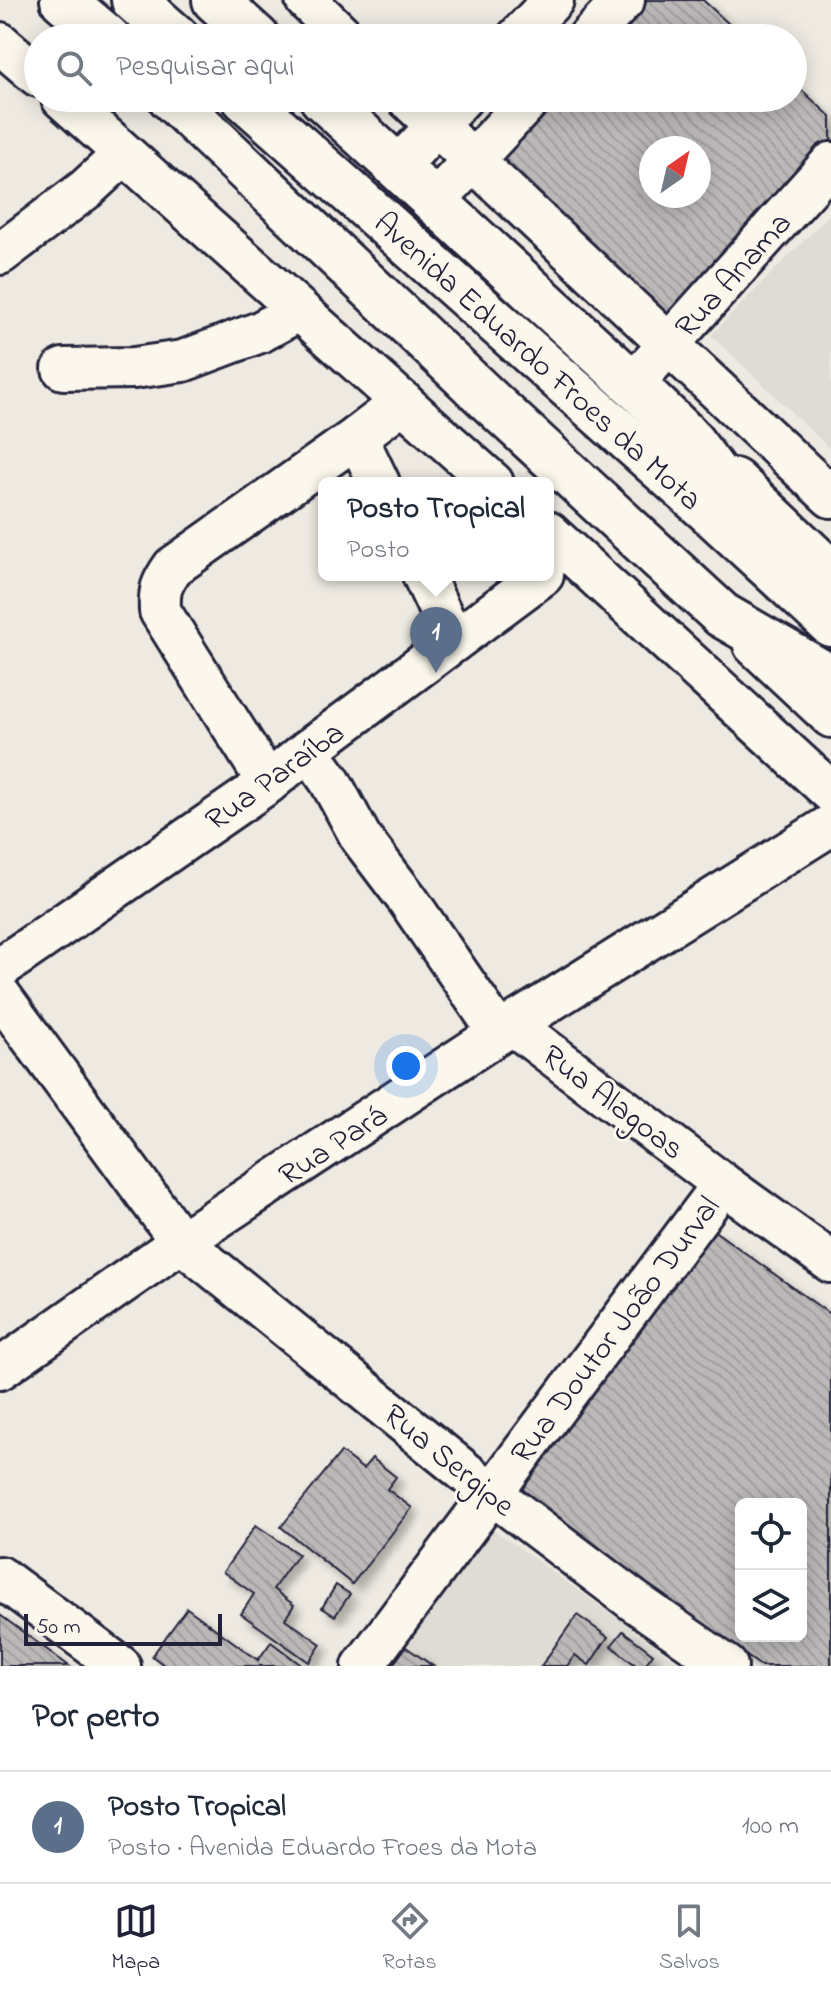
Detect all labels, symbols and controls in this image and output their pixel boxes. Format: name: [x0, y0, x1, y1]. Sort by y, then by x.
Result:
search box: [24, 24, 807, 112]
icon: search: [52, 46, 96, 90]
text: Pesquisar aqui: [116, 46, 295, 90]
north arrow: [639, 136, 711, 208]
street label: Avenida Eduardo Froes da Mota: [362, 202, 712, 523]
street label: Rua Anama: [665, 203, 804, 350]
popup: [318, 477, 554, 581]
text: Posto Tropical: [347, 488, 525, 532]
text: Posto: [347, 532, 410, 570]
pin: 1: [410, 607, 462, 673]
street label: Rua Paraíba: [197, 711, 355, 845]
street label: Rua Alagoas: [531, 1034, 693, 1173]
your location: [386, 1046, 426, 1086]
street label: Rua Pará: [270, 1094, 398, 1200]
street label: Rua Doutor João Durval: [500, 1187, 733, 1475]
street label: Rua Sergipe: [372, 1394, 524, 1530]
map controls: [735, 1498, 807, 1642]
button: locate: [735, 1498, 807, 1570]
button: layers: [735, 1570, 807, 1642]
scale bar: [24, 1610, 222, 1646]
text: 50 m: [36, 1612, 81, 1644]
text: Por perto: [32, 1693, 160, 1743]
text: Posto Tropical: [108, 1786, 286, 1830]
text: 1: [54, 1808, 62, 1846]
text: 100 m: [742, 1808, 799, 1846]
text: Posto · Avenida Eduardo Froes da Mota: [108, 1830, 537, 1868]
tab: Mapa: [111, 1899, 160, 1979]
tab: Rotas: [383, 1899, 437, 1979]
tab: Salvos: [659, 1899, 720, 1979]

